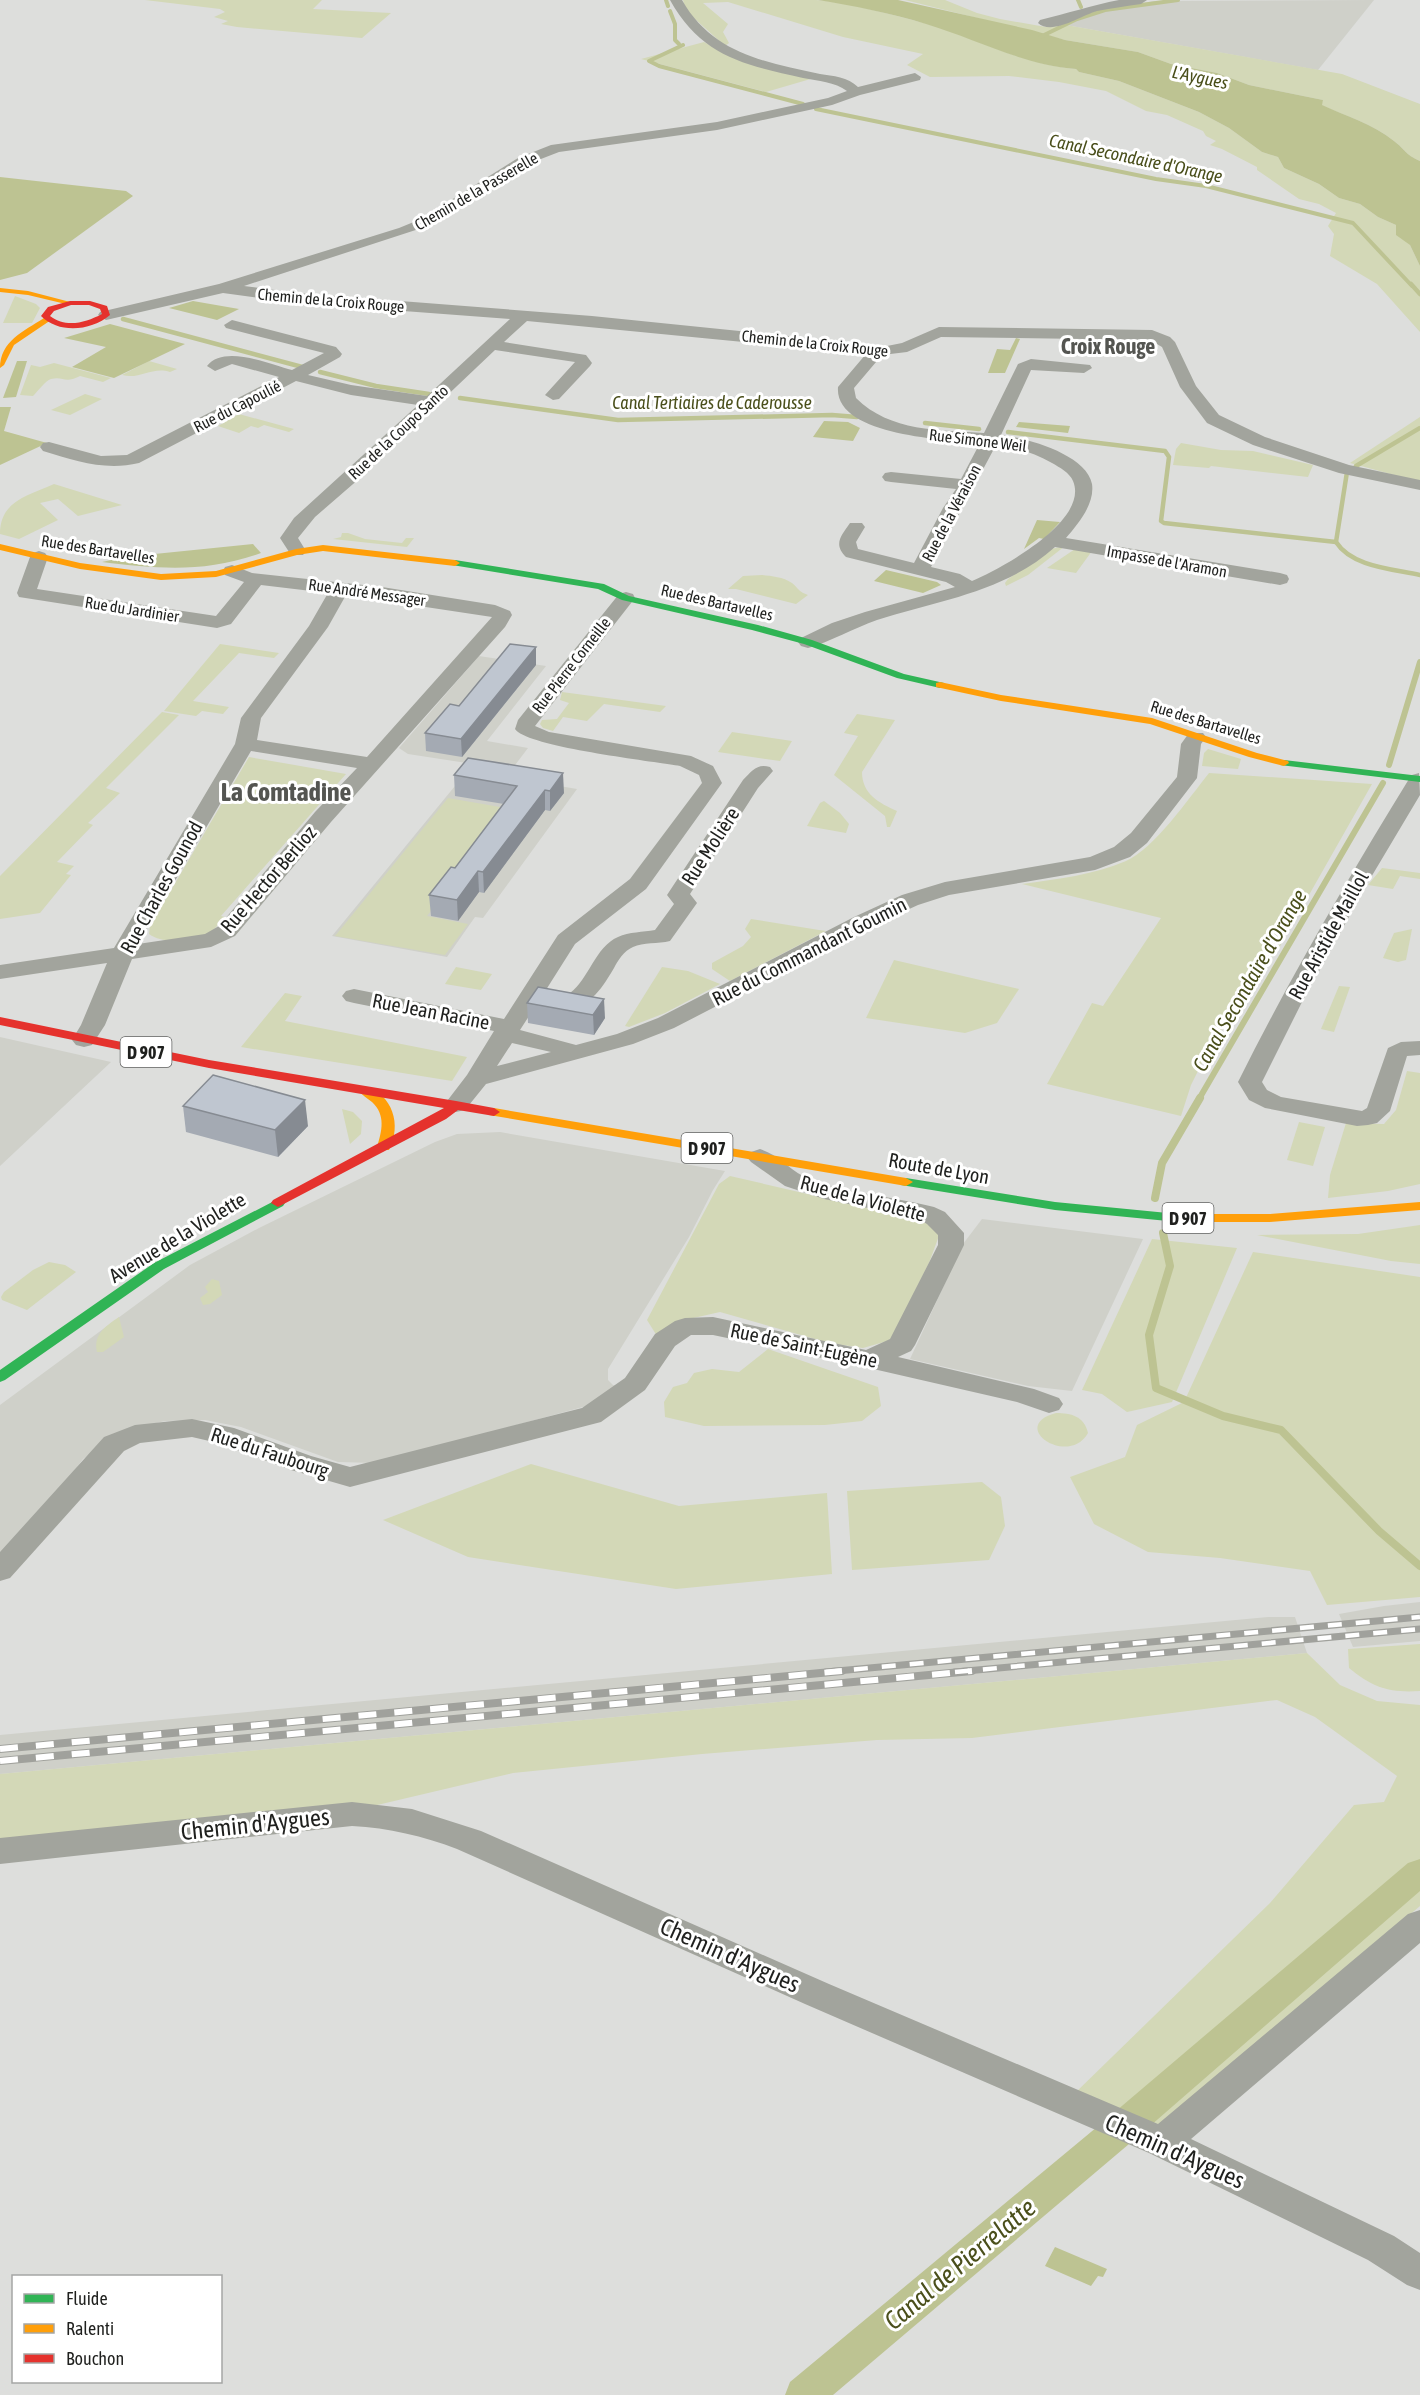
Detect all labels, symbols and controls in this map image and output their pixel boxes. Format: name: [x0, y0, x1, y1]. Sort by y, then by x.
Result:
water label: L'Aygues: [1170, 61, 1230, 93]
water label: Canal Secondaire d'Orange: [1047, 129, 1225, 187]
street label: Chemin de la Passerelle: [411, 148, 541, 234]
street label: Chemin de la Croix Rouge: [257, 285, 405, 316]
street label: Chemin de la Croix Rouge: [741, 326, 889, 361]
district label: Croix Rouge: [1061, 333, 1155, 359]
street label: Rue du Capoulié: [190, 376, 284, 437]
street label: Rue de la Coupo Santo: [344, 381, 452, 484]
water label: Canal Tertiaires de Caderousse: [612, 392, 812, 413]
street label: Rue Simone Weil: [928, 425, 1029, 455]
street label: Rue de la Véraison: [918, 461, 984, 565]
street label: Rue des Bartavelles: [40, 531, 156, 567]
street label: Impasse de l'Aramon: [1105, 542, 1229, 581]
street label: Rue André Messager: [307, 575, 427, 610]
street label: Rue des Bartavelles: [659, 580, 775, 624]
street label: Rue du Jardinier: [84, 593, 180, 625]
street label: Rue Pierre Corneille: [528, 614, 614, 716]
street label: Rue des Bartavelles: [1149, 697, 1264, 747]
district label: La Comtadine: [221, 777, 352, 807]
street label: Rue Molière: [676, 803, 744, 889]
street label: Rue Charles Gounod: [115, 817, 207, 957]
street label: Rue Hector Berlioz: [215, 821, 321, 937]
street label: Rue Aristide Maillol: [1283, 866, 1373, 1003]
water label: Canal Secondaire d'Orange: [1187, 885, 1311, 1075]
street label: Rue du Commandant Goumin: [708, 892, 910, 1010]
street label: Rue Jean Racine: [371, 988, 491, 1034]
road number: D 907: [120, 1037, 172, 1067]
road number: D 907: [682, 1133, 732, 1163]
street label: Route de Lyon: [887, 1148, 991, 1188]
street label: Rue de la Violette: [798, 1170, 928, 1226]
street label: Avenue de la Violette: [105, 1187, 249, 1287]
road number: D 907: [1162, 1203, 1214, 1233]
street label: Rue de Saint-Eugène: [728, 1318, 880, 1372]
street label: Rue du Faubourg: [208, 1422, 332, 1482]
street label: Chemin d'Aygues: [179, 1803, 331, 1845]
street label: Chemin d'Aygues: [656, 1912, 804, 1998]
street label: Chemin d'Aygues: [1101, 2108, 1249, 2194]
water label: Canal de Pierrelatte: [878, 2192, 1042, 2336]
legend: [12, 2275, 222, 2383]
text: Fluide: [66, 2288, 108, 2309]
text: Ralenti: [66, 2318, 114, 2339]
text: Bouchon: [66, 2348, 124, 2369]

